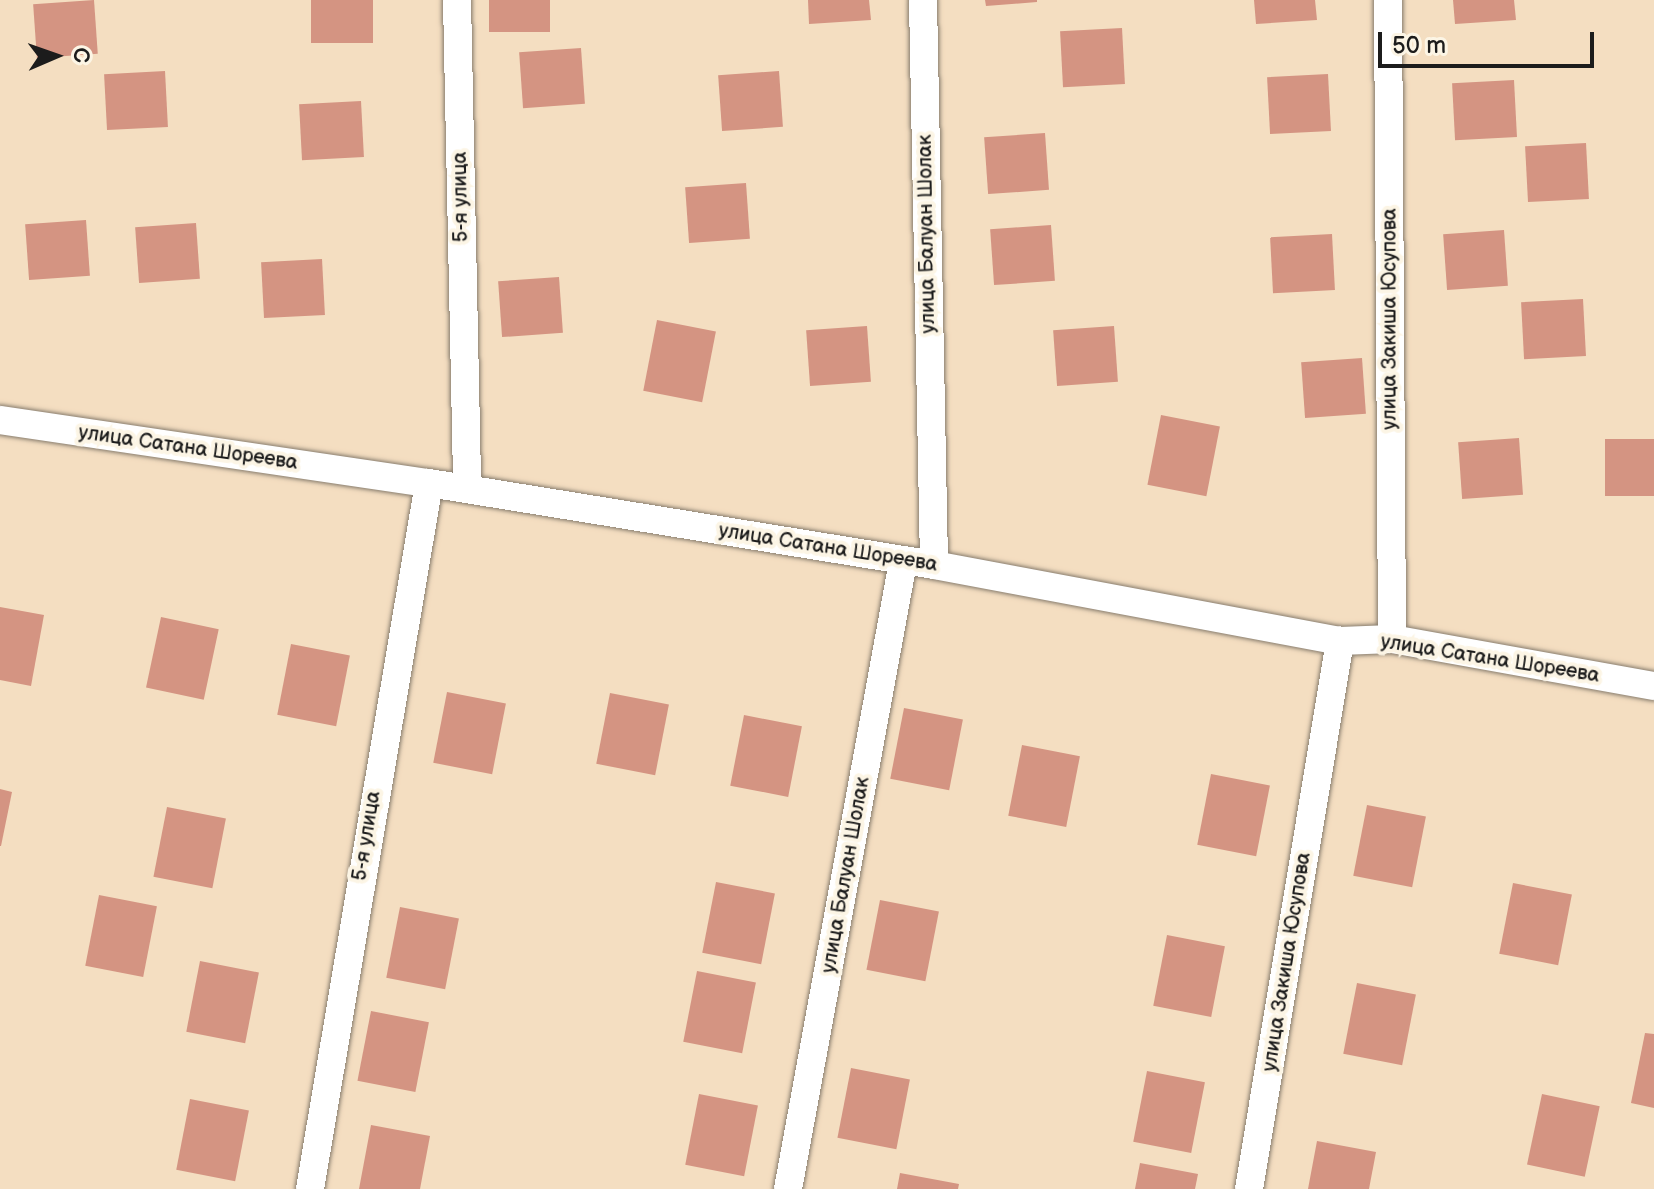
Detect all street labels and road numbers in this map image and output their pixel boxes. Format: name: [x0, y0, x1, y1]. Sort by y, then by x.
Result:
street label: улица Балуан Шолак: [913, 134, 941, 334]
street label: 5-я улица: [448, 151, 474, 243]
street label: улица Закиша Юсупова: [1378, 208, 1402, 430]
street label: улица Сатана Шореева: [77, 421, 299, 475]
street label: улица Сатана Шореева: [717, 519, 939, 577]
street label: улица Сатана Шореева: [1379, 630, 1601, 688]
street label: улица Балуан Шолак: [817, 775, 875, 975]
street label: 5-я улица: [348, 789, 386, 883]
street label: улица Закиша Юсупова: [1258, 851, 1316, 1073]

